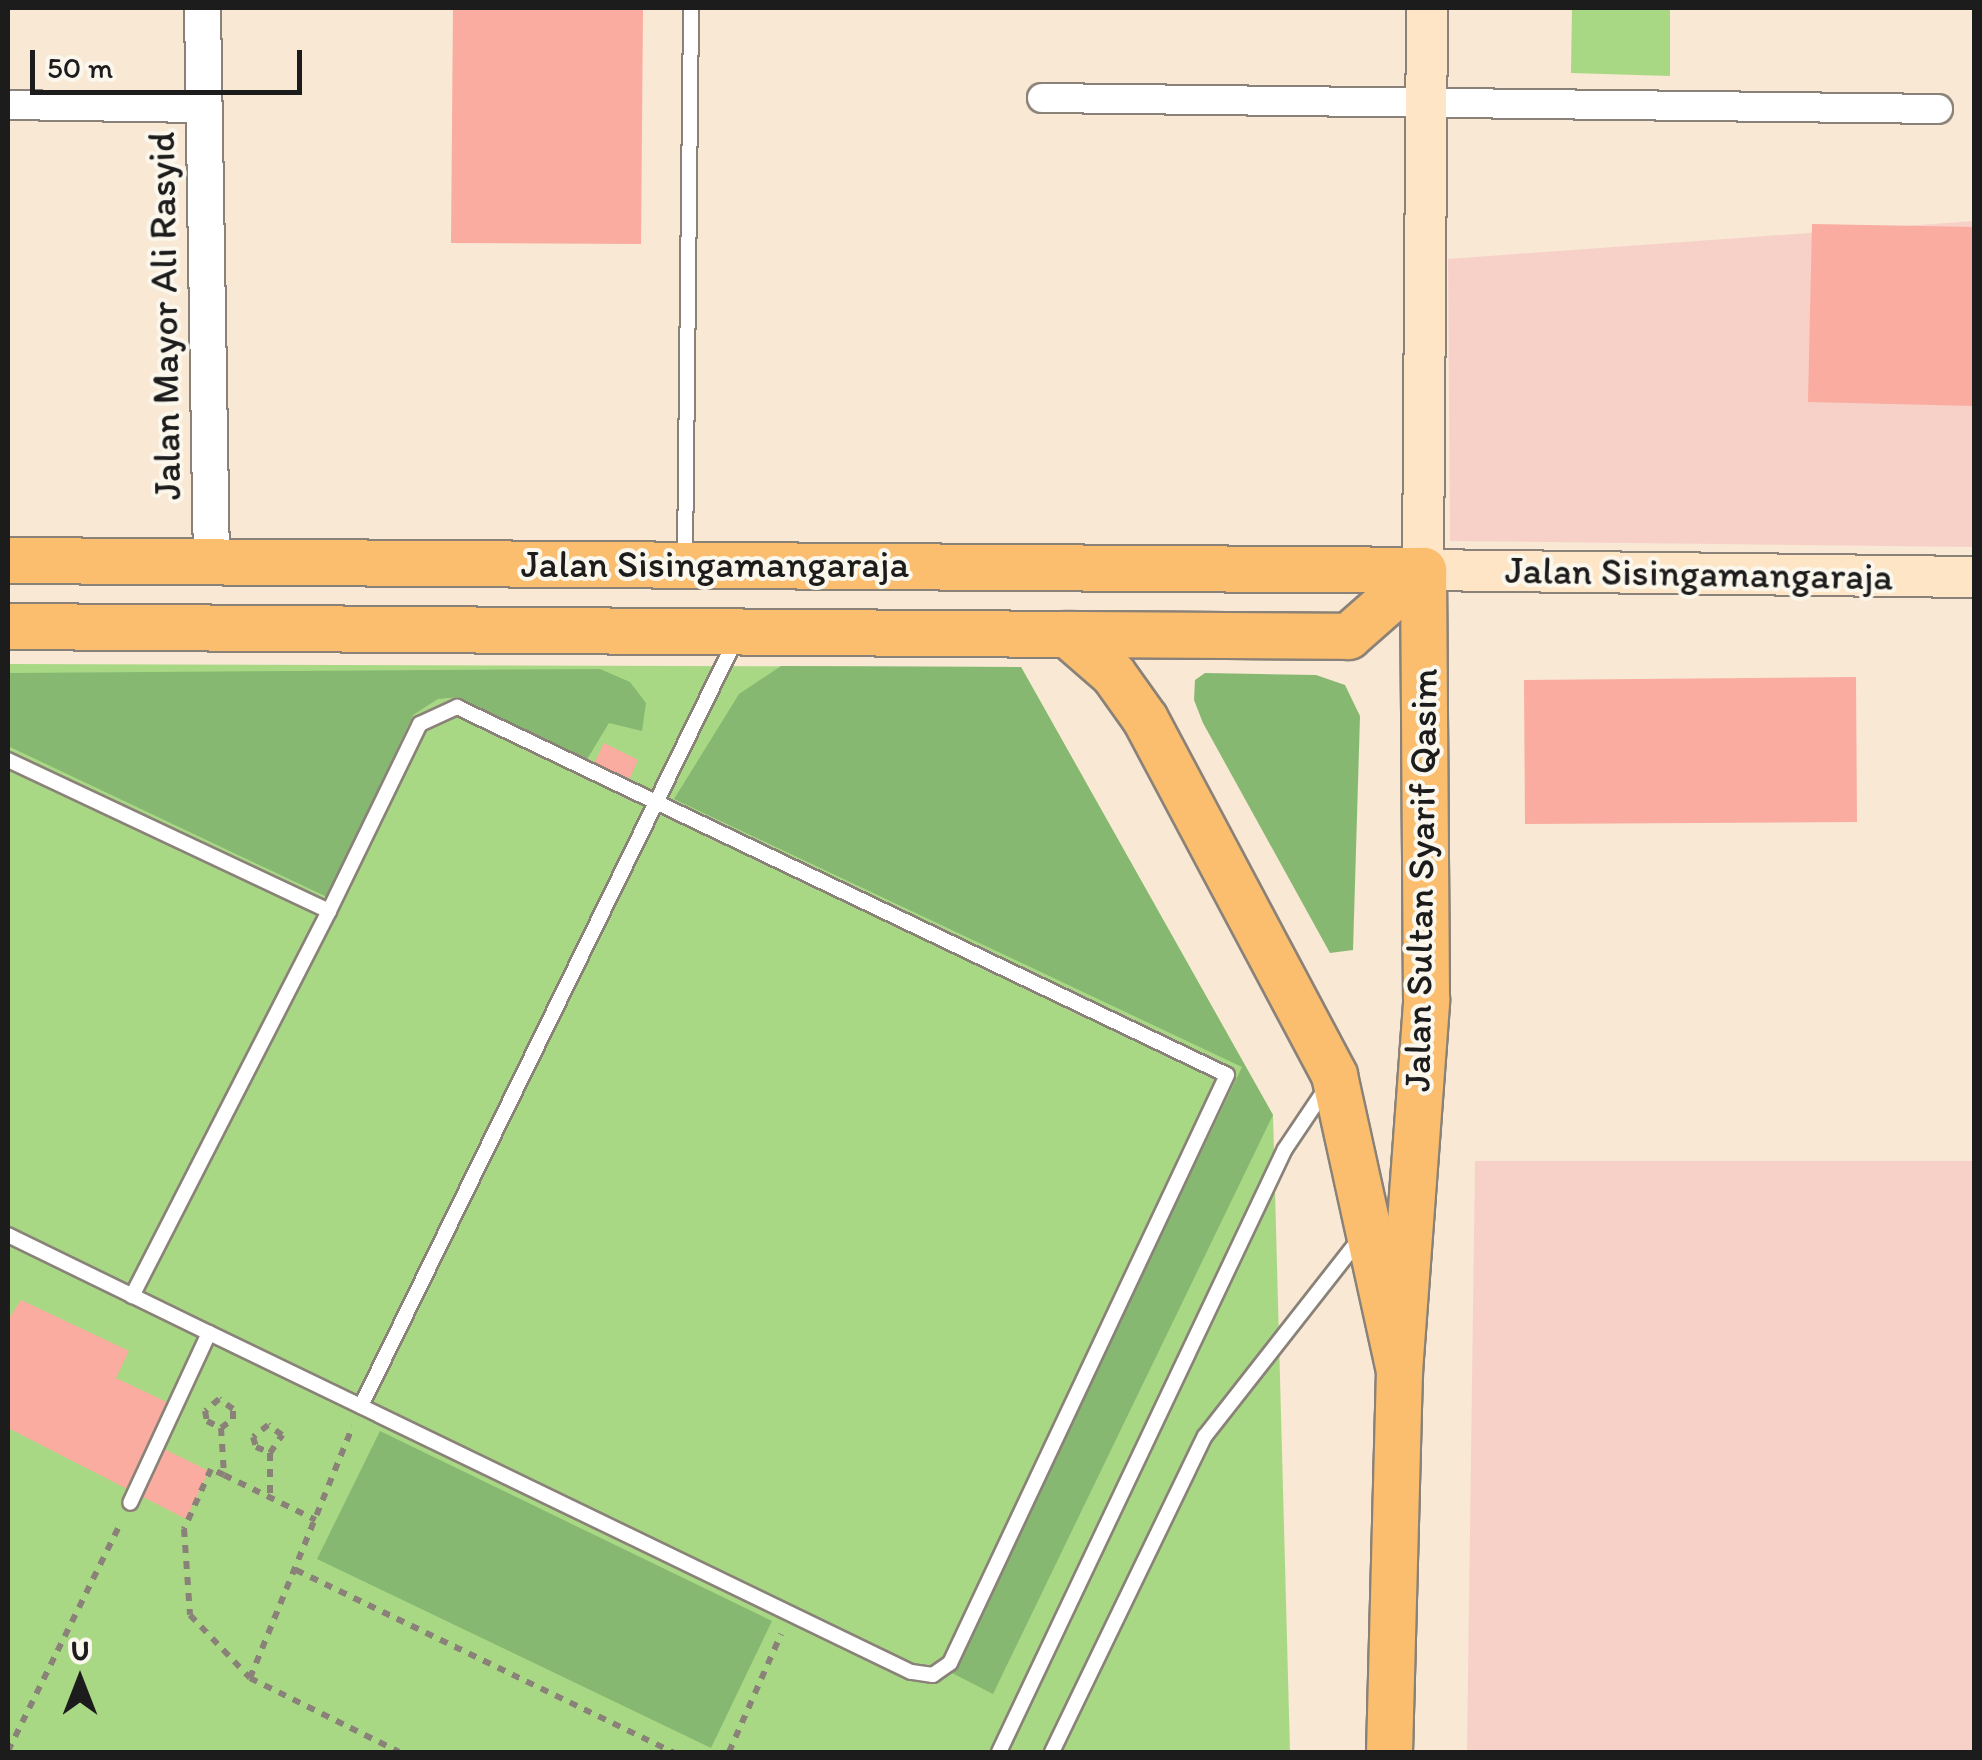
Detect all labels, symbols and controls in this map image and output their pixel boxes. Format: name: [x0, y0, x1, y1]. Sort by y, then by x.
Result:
scale bar: [35, 30, 308, 92]
text: 50 m: [47, 49, 113, 86]
street label: Jalan Mayor Ali Rasyid: [139, 132, 191, 500]
street label: Jalan Sisingamangaraja: [521, 542, 909, 588]
street label: Jalan Sisingamangaraja: [1505, 548, 1893, 600]
street label: Jalan Sultan Syarif Qasim: [1395, 669, 1447, 1091]
north arrow: [30, 1630, 130, 1730]
text: U: [71, 1633, 89, 1667]

